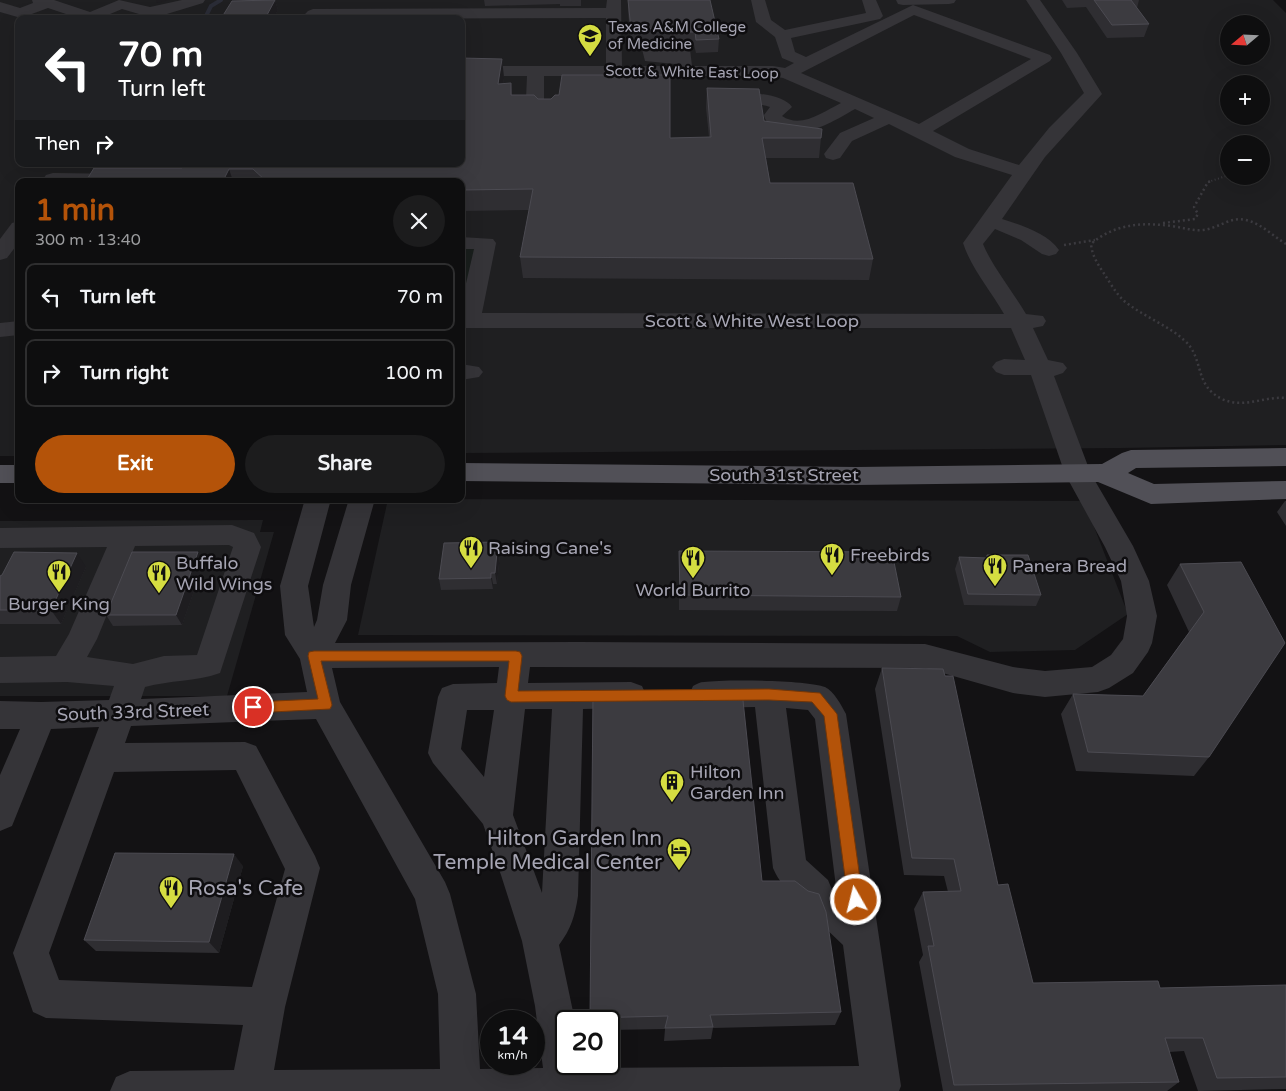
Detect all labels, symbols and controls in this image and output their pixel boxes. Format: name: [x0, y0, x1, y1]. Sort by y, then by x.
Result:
north arrow: [1220, 15, 1270, 65]
map controls: [1220, 15, 1270, 185]
place label: Texas A&M College of Medicine: [608, 18, 746, 53]
school or university icon: Texas A&M College of Medicine: [577, 23, 603, 57]
text: 70 m: [118, 34, 203, 76]
icon: left: [35, 35, 100, 100]
street label: Scott & White East Loop: [605, 61, 779, 83]
button: +: [1220, 75, 1270, 125]
text: Turn left: [118, 76, 206, 102]
icon: right: [90, 130, 118, 158]
text: Then: [35, 133, 80, 155]
button: −: [1220, 135, 1270, 185]
text: 1 min: [35, 192, 115, 229]
button: close: [393, 195, 445, 247]
text: 300 m · 13:40: [35, 230, 141, 250]
icon: left: [37, 283, 65, 311]
text: Turn left: [80, 286, 156, 308]
text: 70 m: [397, 286, 443, 308]
street label: Scott & White West Loop: [645, 310, 859, 332]
icon: right: [37, 359, 65, 387]
text: Turn right: [80, 362, 168, 384]
text: 100 m: [385, 362, 443, 384]
button: Exit: [35, 435, 235, 493]
button: Share: [245, 435, 445, 493]
street label: South 31st Street: [709, 464, 859, 486]
restaurant icon: Raising Cane's: [458, 535, 484, 569]
place label: Raising Cane's: [488, 537, 612, 559]
restaurant icon: Freebirds: [819, 542, 845, 576]
place label: Freebirds: [850, 544, 930, 566]
restaurant icon: World Burrito: [680, 545, 706, 579]
place label: Buffalo Wild Wings: [176, 552, 272, 595]
restaurant icon: Panera Bread: [982, 553, 1008, 587]
place label: Panera Bread: [1012, 555, 1127, 577]
restaurant icon: Burger King: [46, 559, 72, 593]
restaurant icon: Buffalo Wild Wings: [146, 560, 172, 594]
place label: World Burrito: [635, 579, 751, 601]
place label: Burger King: [8, 593, 110, 615]
pin: [232, 686, 274, 728]
icon: arrive: [239, 693, 267, 721]
street label: South 33rd Street: [57, 698, 210, 726]
place label: Hilton Garden Inn: [690, 761, 784, 804]
building icon: Hilton Garden Inn: [659, 769, 685, 803]
place label: Hilton Garden Inn Temple Medical Center: [433, 826, 662, 875]
hotel icon: Hilton Garden Inn Temple Medical Center: [666, 837, 692, 871]
position arrow: [829, 873, 881, 925]
restaurant icon: Rosa's Cafe: [158, 875, 184, 909]
place label: Rosa's Cafe: [188, 876, 303, 901]
speed limit sign: 20: [555, 1010, 620, 1075]
text: 14: [497, 1021, 528, 1051]
text: km/h: [497, 1048, 528, 1062]

